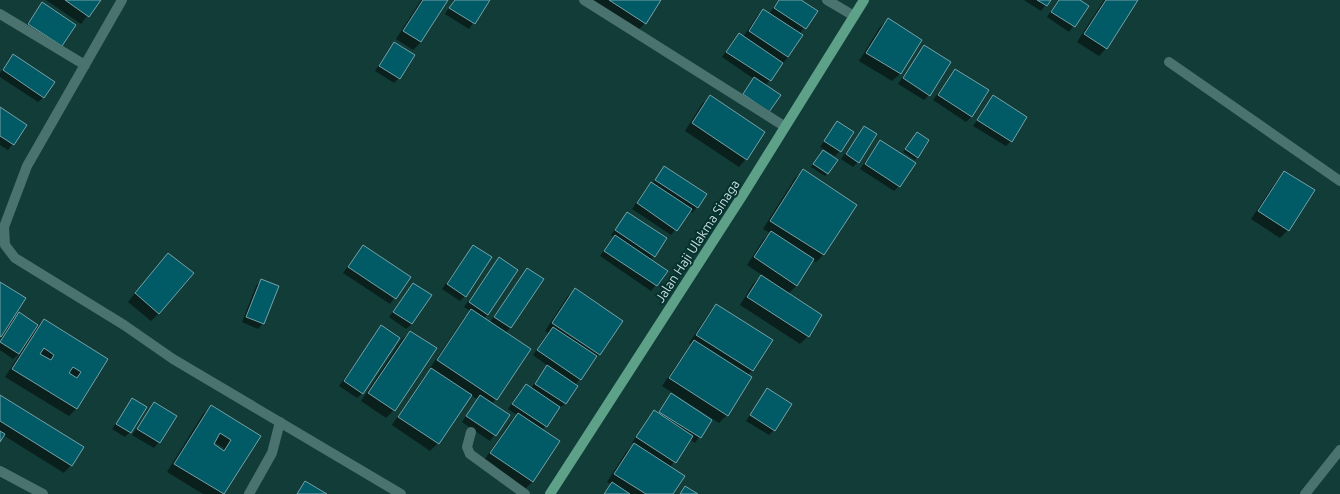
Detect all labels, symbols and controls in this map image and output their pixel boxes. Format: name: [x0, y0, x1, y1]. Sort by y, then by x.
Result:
street label: Jalan Haji Ulakma Sinaga: [652, 177, 742, 305]

